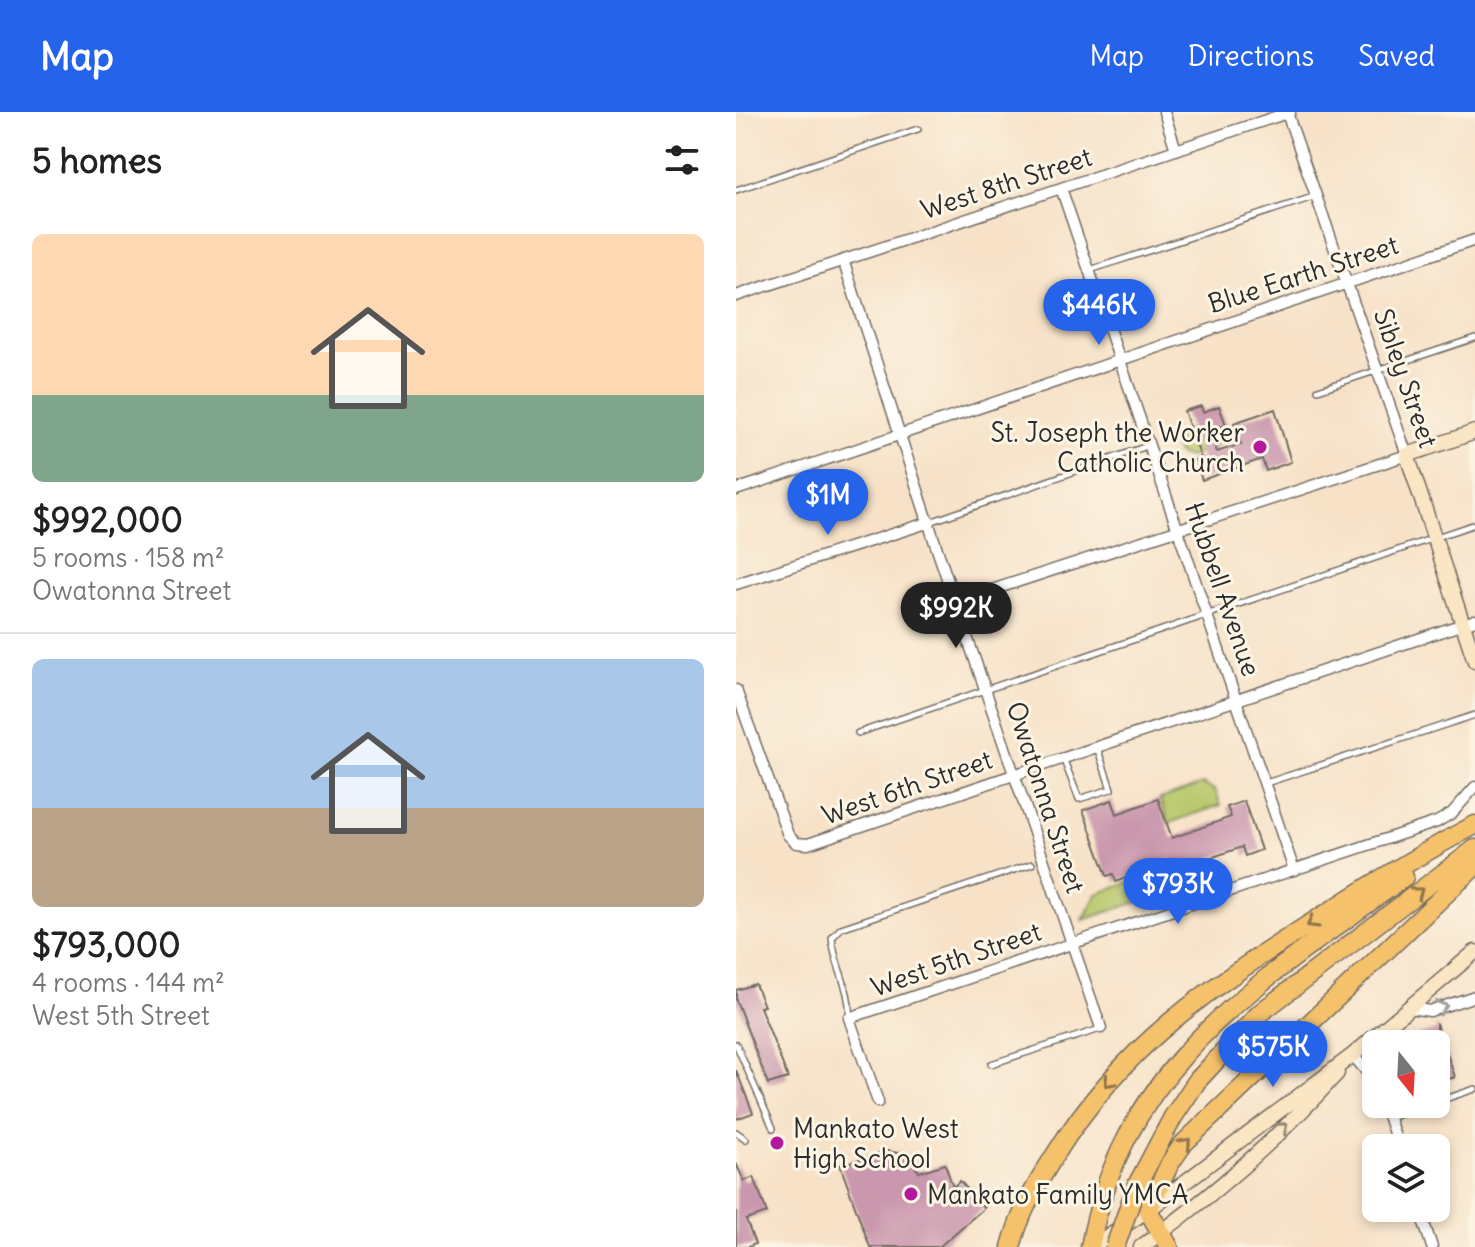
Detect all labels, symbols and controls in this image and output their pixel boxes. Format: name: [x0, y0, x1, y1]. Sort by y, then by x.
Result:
text: Map: [40, 33, 114, 80]
text: Map: [1089, 38, 1144, 74]
text: Directions: [1188, 38, 1314, 74]
text: Saved: [1358, 38, 1435, 74]
icon: filters: [660, 138, 704, 182]
text: 5 homes: [32, 139, 162, 182]
street label: West 8th Street: [916, 140, 1096, 226]
street label: Blue Earth Street: [1204, 228, 1402, 320]
pin: $446K: [1043, 279, 1155, 347]
icon: home: [296, 286, 440, 430]
text: $446K: [1061, 288, 1137, 321]
street label: Sibley Street: [1367, 304, 1445, 452]
place label: St. Joseph the Worker Catholic Church: [990, 416, 1244, 479]
marker: St. Joseph the Worker Catholic Church: [1251, 438, 1269, 456]
pin: $1M: [789, 469, 867, 537]
text: $1M: [805, 478, 851, 511]
text: $992,000: [32, 498, 183, 541]
street label: Hubbell Avenue: [1178, 498, 1268, 680]
text: 5 rooms · 158 m²: [32, 541, 224, 574]
text: Owatonna Street: [32, 574, 231, 607]
pin: $992K: [900, 582, 1012, 650]
text: $992K: [919, 591, 993, 624]
street label: Owatonna Street: [1000, 697, 1093, 897]
icon: home: [296, 711, 440, 855]
street label: West 6th Street: [818, 742, 997, 832]
pin: $793K: [1122, 858, 1234, 926]
text: $793K: [1142, 867, 1214, 900]
one-way arrow: [1409, 887, 1424, 901]
one-way arrow: [1306, 913, 1321, 928]
street label: West 5th Street: [867, 914, 1046, 1004]
text: $793,000: [32, 923, 181, 966]
text: 4 rooms · 144 m²: [32, 966, 225, 999]
text: West 5th Street: [32, 999, 210, 1032]
one-way arrow: [1435, 1000, 1449, 1016]
pin: $575K: [1217, 1021, 1329, 1089]
text: $575K: [1236, 1030, 1310, 1063]
north arrow: [1362, 1030, 1450, 1118]
map controls: [1362, 1030, 1450, 1222]
one-way arrow: [1104, 1073, 1119, 1088]
place label: Mankato West High School: [793, 1112, 959, 1175]
one-way arrow: [1273, 1122, 1288, 1137]
marker: Mankato West High School: [768, 1134, 786, 1152]
button: layers: [1362, 1134, 1450, 1222]
one-way arrow: [1177, 1138, 1191, 1152]
place label: Mankato Family YMCA: [927, 1178, 1188, 1211]
marker: Mankato Family YMCA: [902, 1185, 920, 1203]

